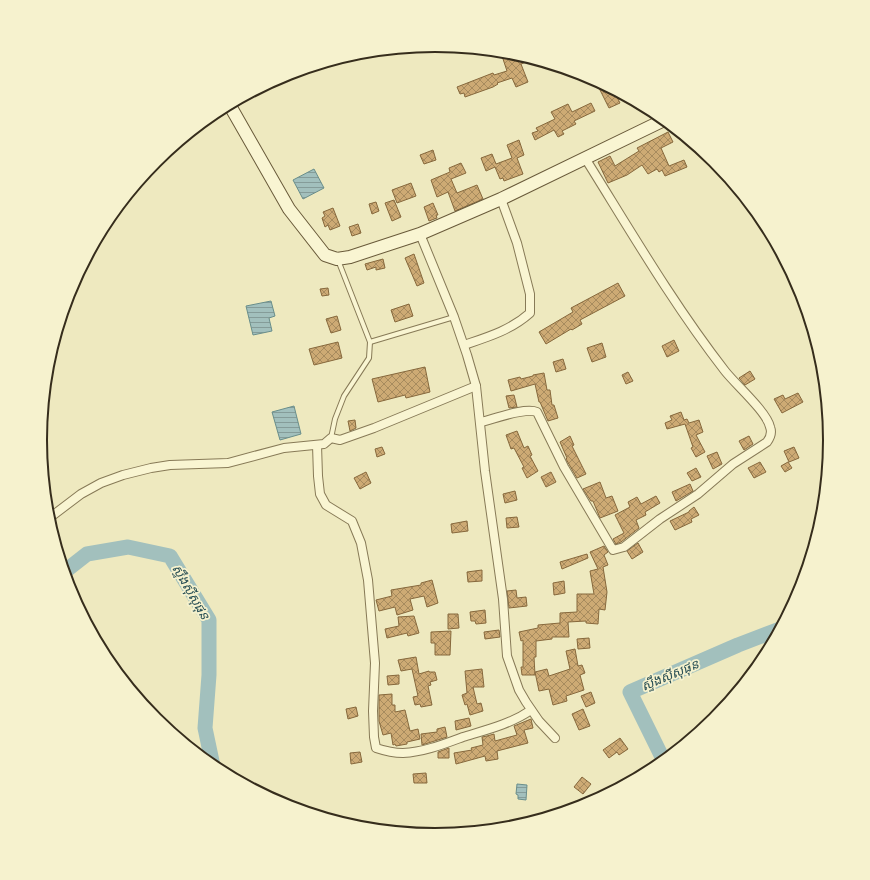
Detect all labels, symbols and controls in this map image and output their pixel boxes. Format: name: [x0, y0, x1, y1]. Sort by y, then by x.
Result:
water label: ស្ទឹងស៊ីសុផុន: [168, 561, 214, 623]
water label: ស្ទឹងស៊ីសុផុន: [639, 655, 702, 695]

